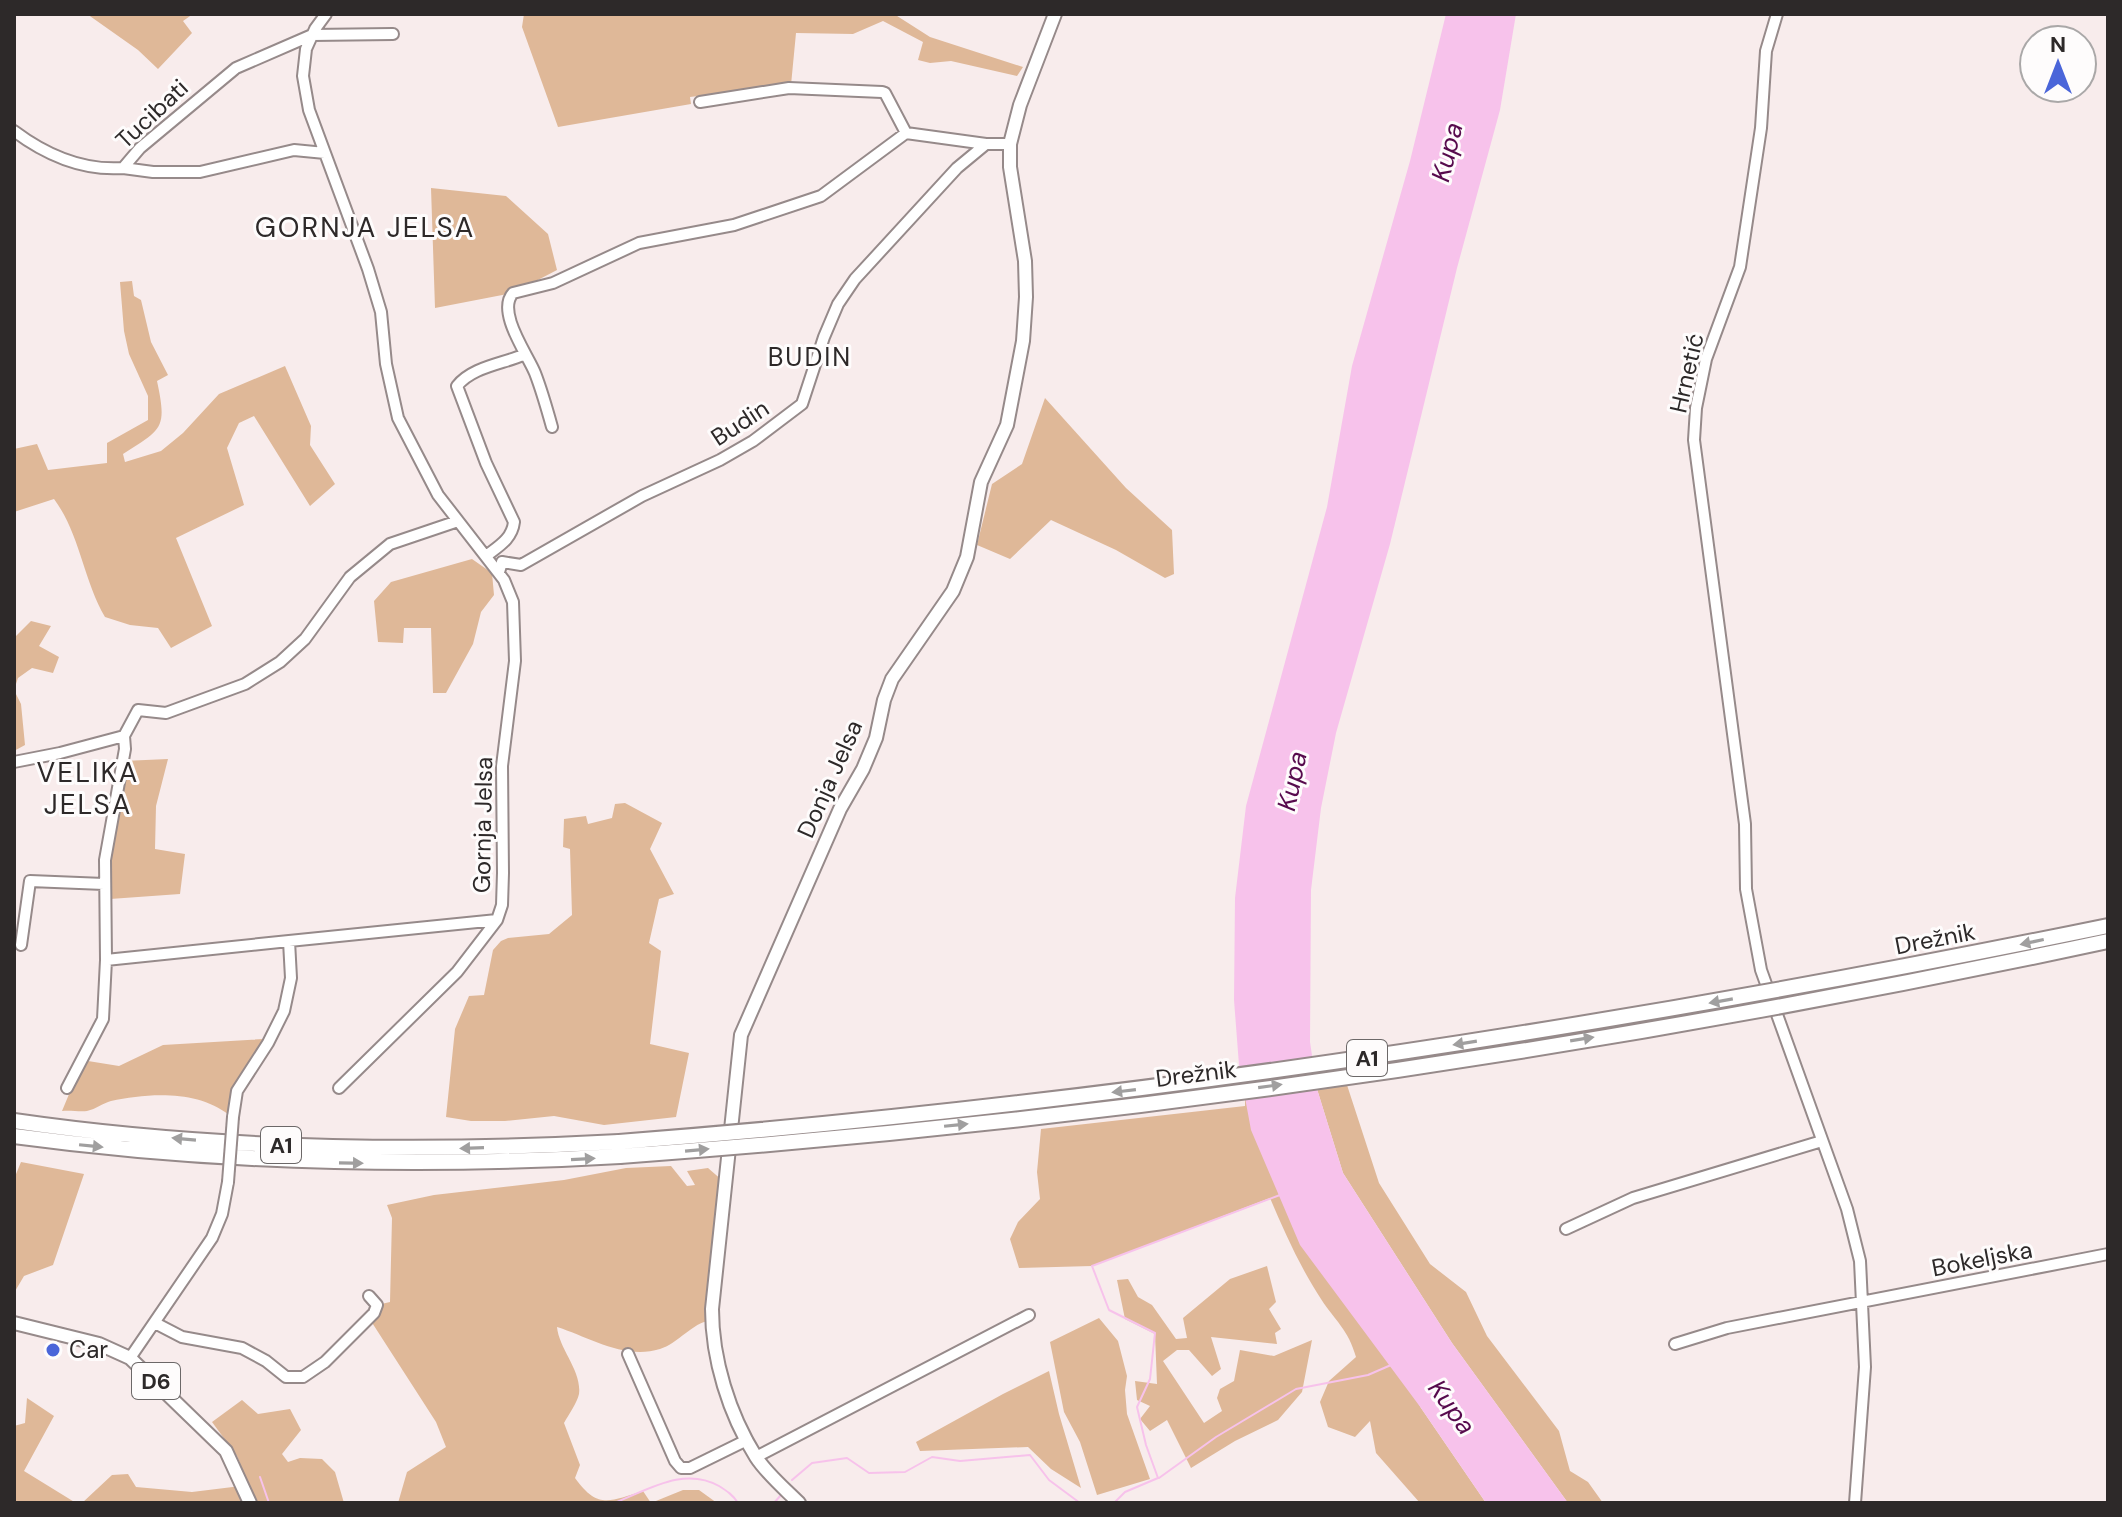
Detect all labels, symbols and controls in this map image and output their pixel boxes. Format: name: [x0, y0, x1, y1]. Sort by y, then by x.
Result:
north arrow: [2018, 24, 2098, 104]
text: N: [2050, 30, 2066, 59]
street label: Tucibati: [109, 72, 195, 155]
water label: Kupa: [1423, 119, 1471, 185]
district label: GORNJA JELSA: [255, 209, 475, 246]
street label: Hrnetić: [1662, 330, 1711, 416]
district label: BUDIN: [768, 340, 852, 374]
street label: Budin: [705, 392, 775, 453]
street label: Donja Jelsa: [790, 715, 869, 843]
water label: Kupa: [1269, 748, 1315, 814]
district label: VELIKA JELSA: [37, 754, 139, 823]
street label: Gornja Jelsa: [466, 756, 499, 893]
street label: Drežnik: [1892, 916, 1978, 961]
one-way arrow: [2019, 936, 2044, 949]
one-way arrow: [1708, 995, 1733, 1008]
one-way arrow: [1570, 1033, 1595, 1045]
one-way arrow: [1452, 1038, 1477, 1050]
road number: A1: [1347, 1040, 1387, 1076]
street label: Drežnik: [1154, 1053, 1238, 1094]
one-way arrow: [1258, 1080, 1283, 1093]
one-way arrow: [1111, 1084, 1136, 1097]
one-way arrow: [944, 1118, 969, 1131]
road number: A1: [261, 1127, 301, 1163]
one-way arrow: [171, 1133, 196, 1146]
one-way arrow: [79, 1139, 104, 1152]
one-way arrow: [459, 1142, 484, 1154]
one-way arrow: [685, 1144, 710, 1157]
one-way arrow: [571, 1152, 596, 1165]
one-way arrow: [339, 1156, 364, 1169]
street label: Bokeljska: [1929, 1234, 2035, 1283]
place label: Car: [69, 1334, 108, 1365]
marker: Car: [44, 1341, 62, 1359]
road number: D6: [132, 1363, 180, 1399]
water label: Kupa: [1421, 1373, 1483, 1441]

